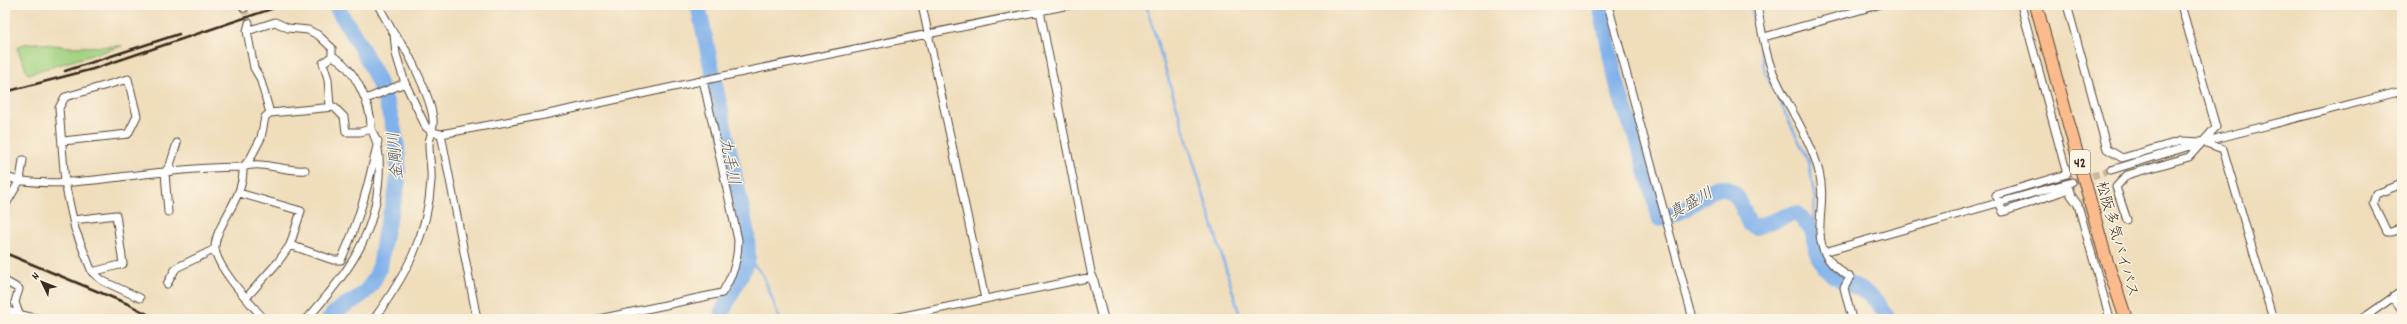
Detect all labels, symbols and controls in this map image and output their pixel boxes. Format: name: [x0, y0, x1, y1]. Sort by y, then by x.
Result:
water label: 金剛川: [383, 131, 410, 181]
water label: 九手川: [712, 136, 745, 187]
road number: 42: [2070, 150, 2090, 174]
street label: 松阪多気バイパス: [2089, 179, 2143, 300]
water label: 真盛川: [1665, 182, 1718, 226]
north arrow: [22, 262, 62, 302]
text: N: [28, 269, 44, 284]

